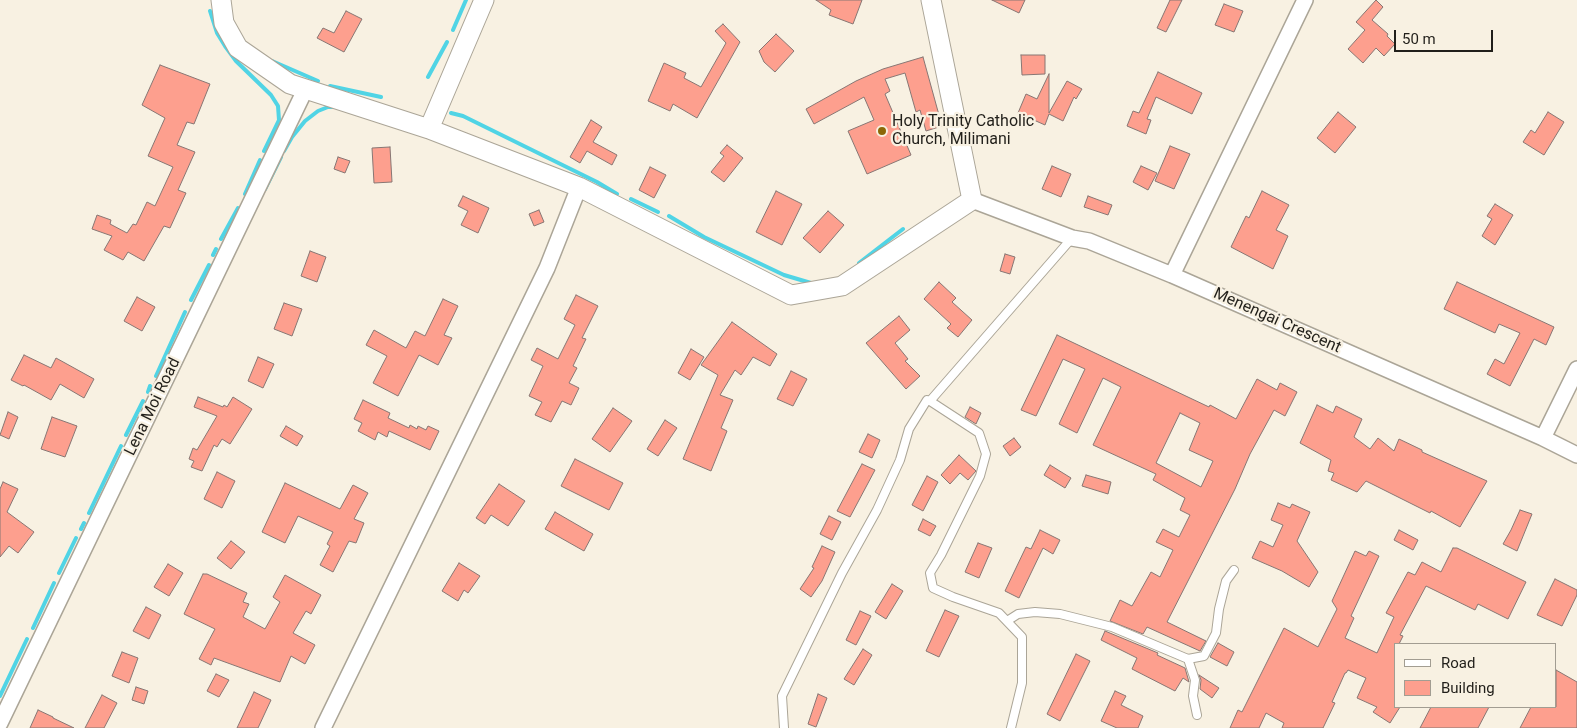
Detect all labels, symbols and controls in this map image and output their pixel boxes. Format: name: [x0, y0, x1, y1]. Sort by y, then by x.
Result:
scale bar: [1397, 20, 1496, 52]
text: 50 m: [1402, 30, 1436, 48]
place label: Holy Trinity Catholic Church, Milimani: [892, 112, 1034, 150]
marker: Holy Trinity Catholic Church, Milimani: [876, 125, 888, 137]
street label: Menengai Crescent: [1210, 284, 1344, 358]
street label: Lena Moi Road: [121, 355, 185, 459]
legend: [1394, 643, 1557, 708]
text: Road: [1441, 654, 1475, 672]
text: Building: [1441, 679, 1495, 697]

